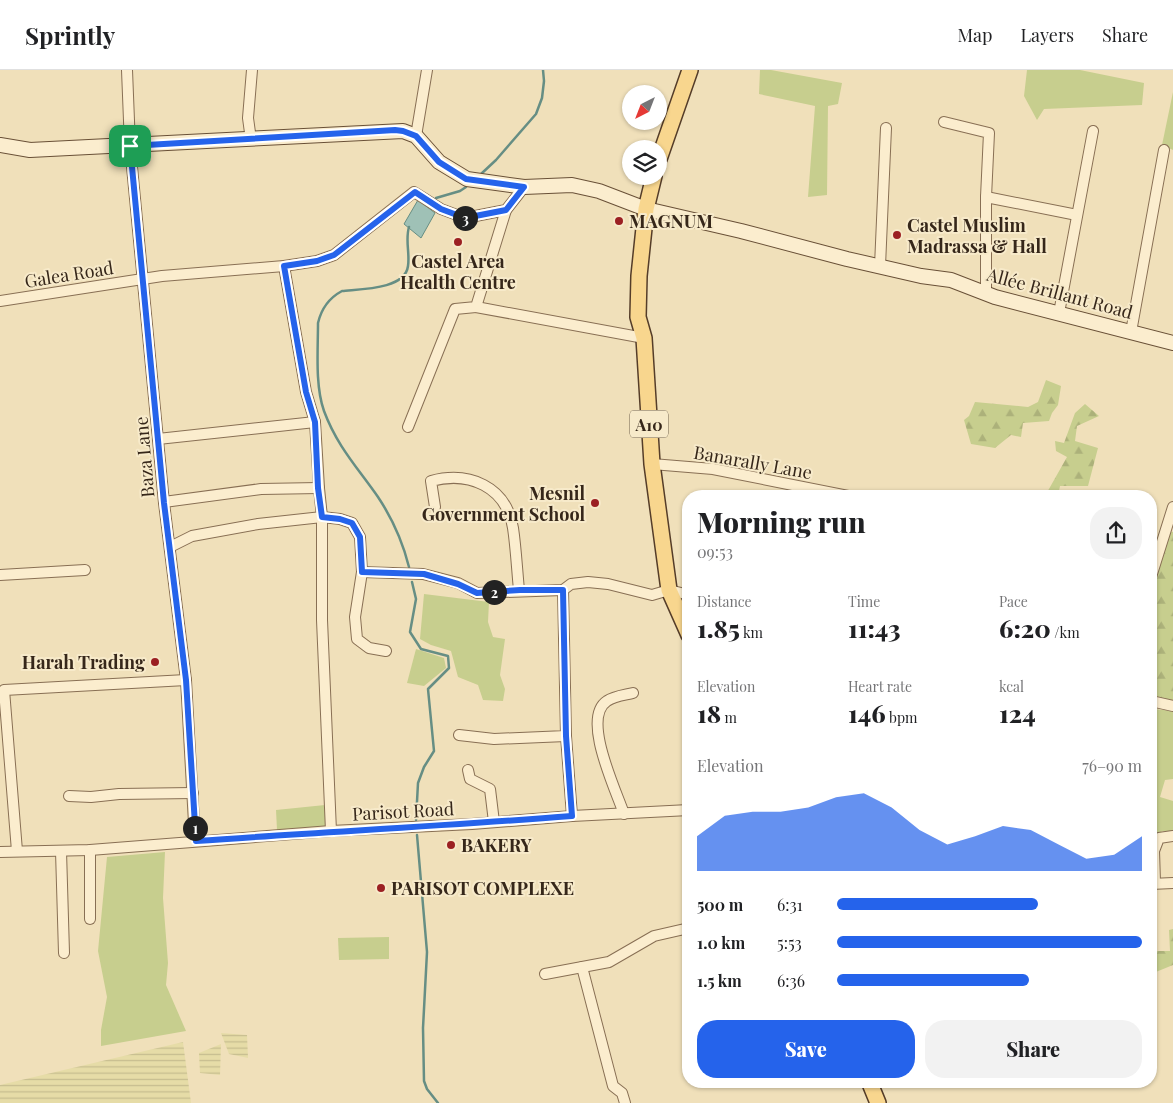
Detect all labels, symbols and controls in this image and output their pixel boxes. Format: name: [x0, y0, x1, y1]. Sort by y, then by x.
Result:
text: Sprintly: [25, 19, 115, 51]
text: Map: [957, 23, 992, 47]
text: Layers: [1020, 23, 1074, 47]
text: Share: [1102, 23, 1148, 47]
north arrow: [622, 85, 668, 130]
map controls: [622, 85, 667, 185]
pin: [109, 125, 151, 167]
icon: arrive: [116, 132, 144, 160]
button: layers: [622, 140, 667, 185]
pin: 3: [452, 206, 478, 230]
text: 3: [462, 209, 469, 228]
place label: MAGNUM: [629, 209, 713, 233]
place label: Castel Muslim Madrassa & Hall: [907, 213, 1047, 258]
marker: MAGNUM: [613, 215, 625, 227]
marker: Castel Muslim Madrassa & Hall: [891, 229, 903, 241]
marker: Castel Area Health Centre: [452, 236, 464, 248]
place label: Castel Area Health Centre: [400, 249, 516, 294]
street label: Galea Road: [23, 255, 116, 293]
street label: Allée Brillant Road: [983, 262, 1136, 324]
road number: A10: [630, 410, 668, 438]
street label: Baza Lane: [128, 415, 160, 499]
street label: Banarally Lane: [692, 440, 814, 484]
place label: Mesnil Government School: [422, 481, 585, 526]
marker: Mesnil Government School: [589, 497, 601, 509]
text: Morning run: [697, 503, 866, 540]
button: share: [1090, 507, 1142, 559]
text: 09:53: [697, 541, 733, 562]
pin: 2: [482, 580, 506, 604]
text: 2: [491, 583, 498, 602]
text: Distance: [697, 592, 752, 611]
text: Time: [848, 592, 880, 611]
text: Pace: [999, 592, 1028, 611]
text: 1.85: [697, 611, 740, 644]
text: 11:43: [848, 611, 900, 644]
text: 6:20: [999, 611, 1051, 644]
text: km: [740, 623, 763, 642]
text: /km: [1051, 623, 1080, 642]
place label: Harah Trading: [22, 650, 145, 674]
marker: Harah Trading: [149, 656, 161, 668]
text: Elevation: [697, 677, 755, 696]
text: Heart rate: [848, 677, 912, 696]
text: kcal: [999, 677, 1024, 696]
text: 18: [697, 696, 721, 729]
text: 146: [848, 696, 886, 729]
text: 124: [999, 696, 1036, 729]
text: m: [721, 708, 737, 727]
text: bpm: [886, 708, 918, 727]
text: Elevation: [697, 755, 764, 776]
text: 76–90 m: [1082, 755, 1142, 776]
street label: Parisot Road: [351, 796, 455, 826]
pin: 1: [182, 816, 208, 840]
text: 1: [193, 819, 198, 838]
place label: BAKERY: [461, 833, 533, 857]
marker: BAKERY: [445, 839, 457, 851]
place label: PARISOT COMPLEXE: [391, 876, 574, 900]
marker: PARISOT COMPLEXE: [375, 882, 387, 894]
text: 500 m: [697, 894, 743, 915]
text: 6:31: [777, 894, 803, 915]
text: 1.0 km: [697, 932, 745, 953]
text: 5:53: [777, 932, 802, 953]
text: 1.5 km: [697, 970, 742, 991]
text: 6:36: [777, 970, 805, 991]
button: Save: [697, 1020, 915, 1078]
button: Share: [925, 1020, 1142, 1078]

